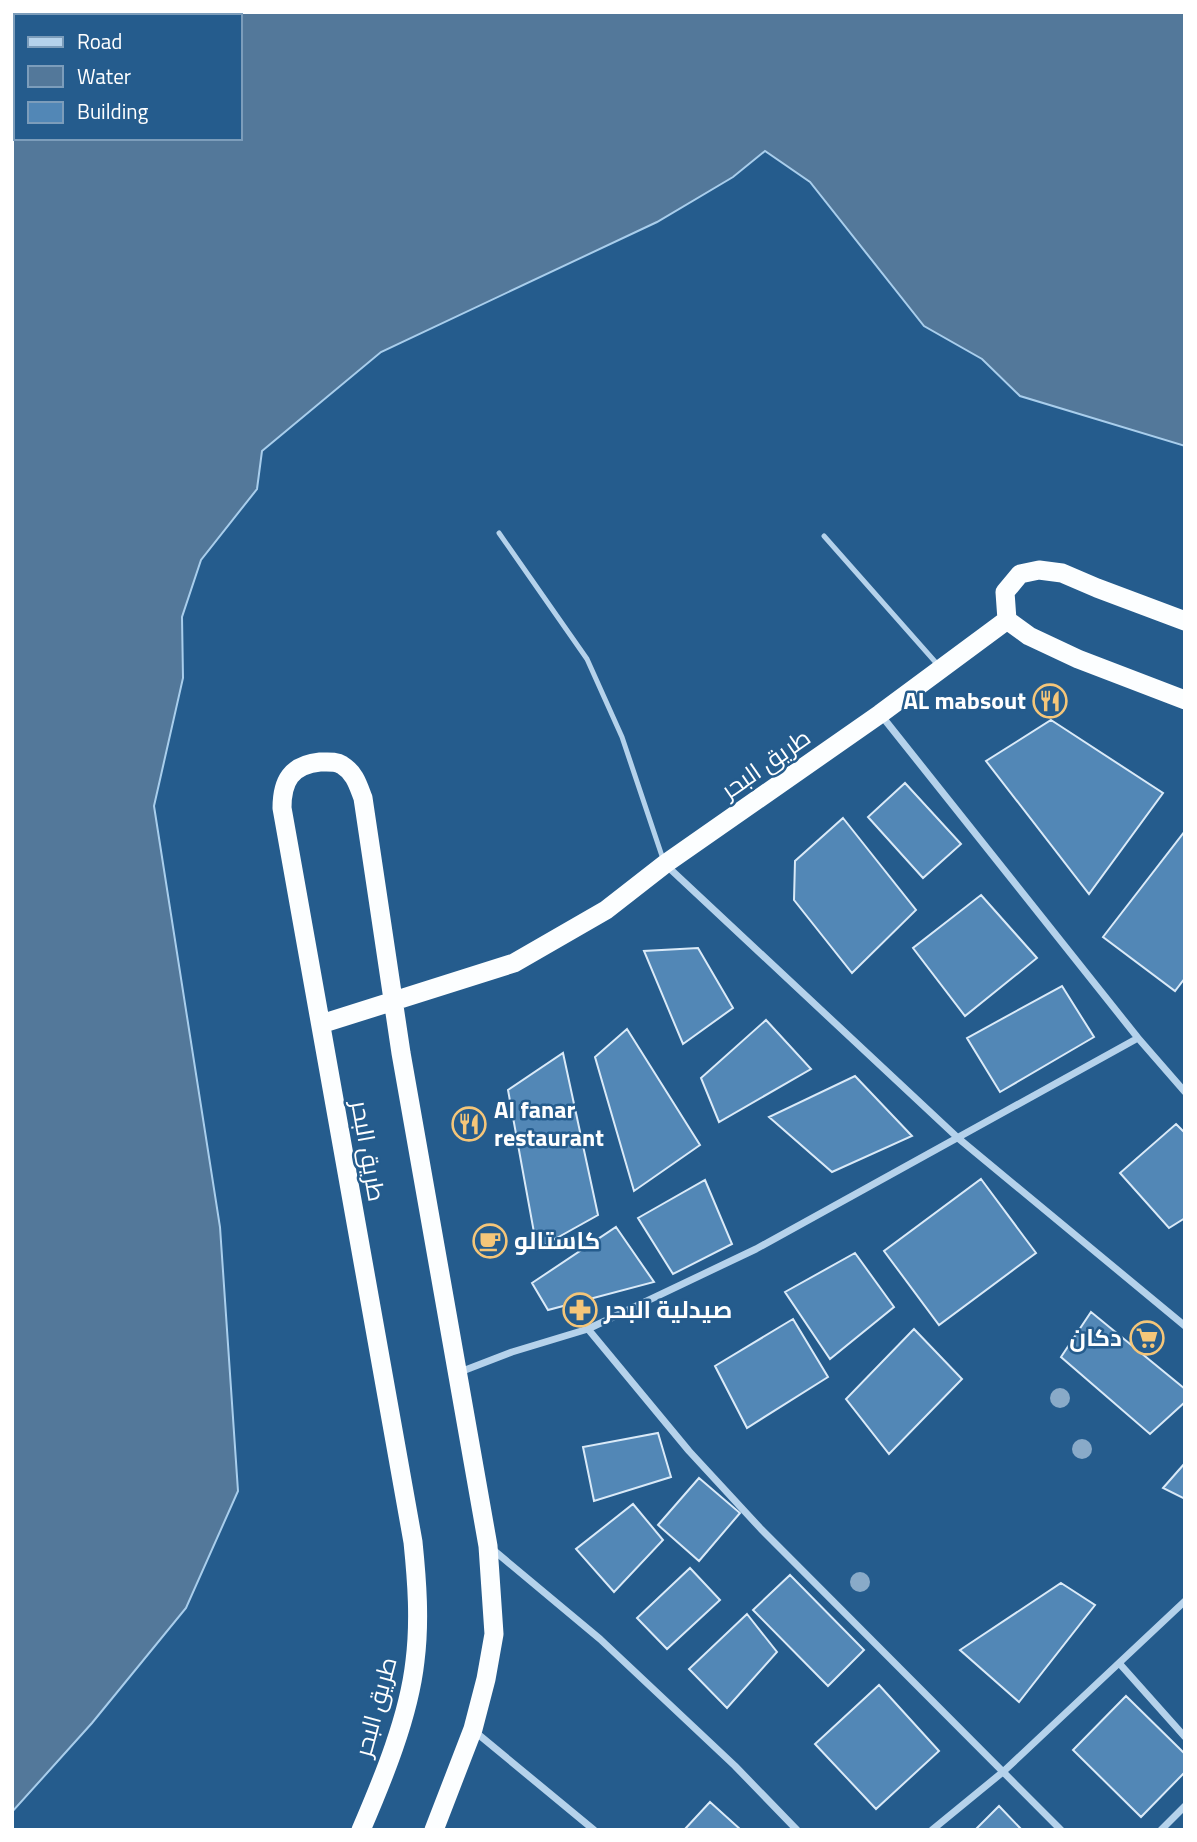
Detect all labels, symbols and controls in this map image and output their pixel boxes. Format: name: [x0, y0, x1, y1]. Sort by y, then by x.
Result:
legend: [14, 14, 242, 140]
text: Road: [77, 25, 122, 57]
text: Water: [77, 60, 131, 92]
text: Building: [77, 95, 149, 127]
place label: AL mabsout: [903, 682, 1026, 718]
restaurant icon: AL mabsout: [1031, 682, 1069, 720]
street label: طريق البحر: [712, 719, 817, 808]
place label: Al fanar restaurant: [494, 1091, 604, 1155]
street label: طريق البحر: [342, 1096, 396, 1204]
restaurant icon: Al fanar restaurant: [450, 1105, 488, 1143]
cafe icon: كاستالو: [471, 1222, 509, 1260]
place label: كاستالو: [514, 1222, 600, 1258]
pharmacy icon: صيدلية البحر: [561, 1291, 599, 1329]
place label: صيدلية البحر: [603, 1291, 732, 1327]
place label: دكان: [1069, 1319, 1122, 1355]
supermarket icon: دكان: [1128, 1319, 1166, 1357]
street label: طريق البحر: [344, 1653, 406, 1763]

